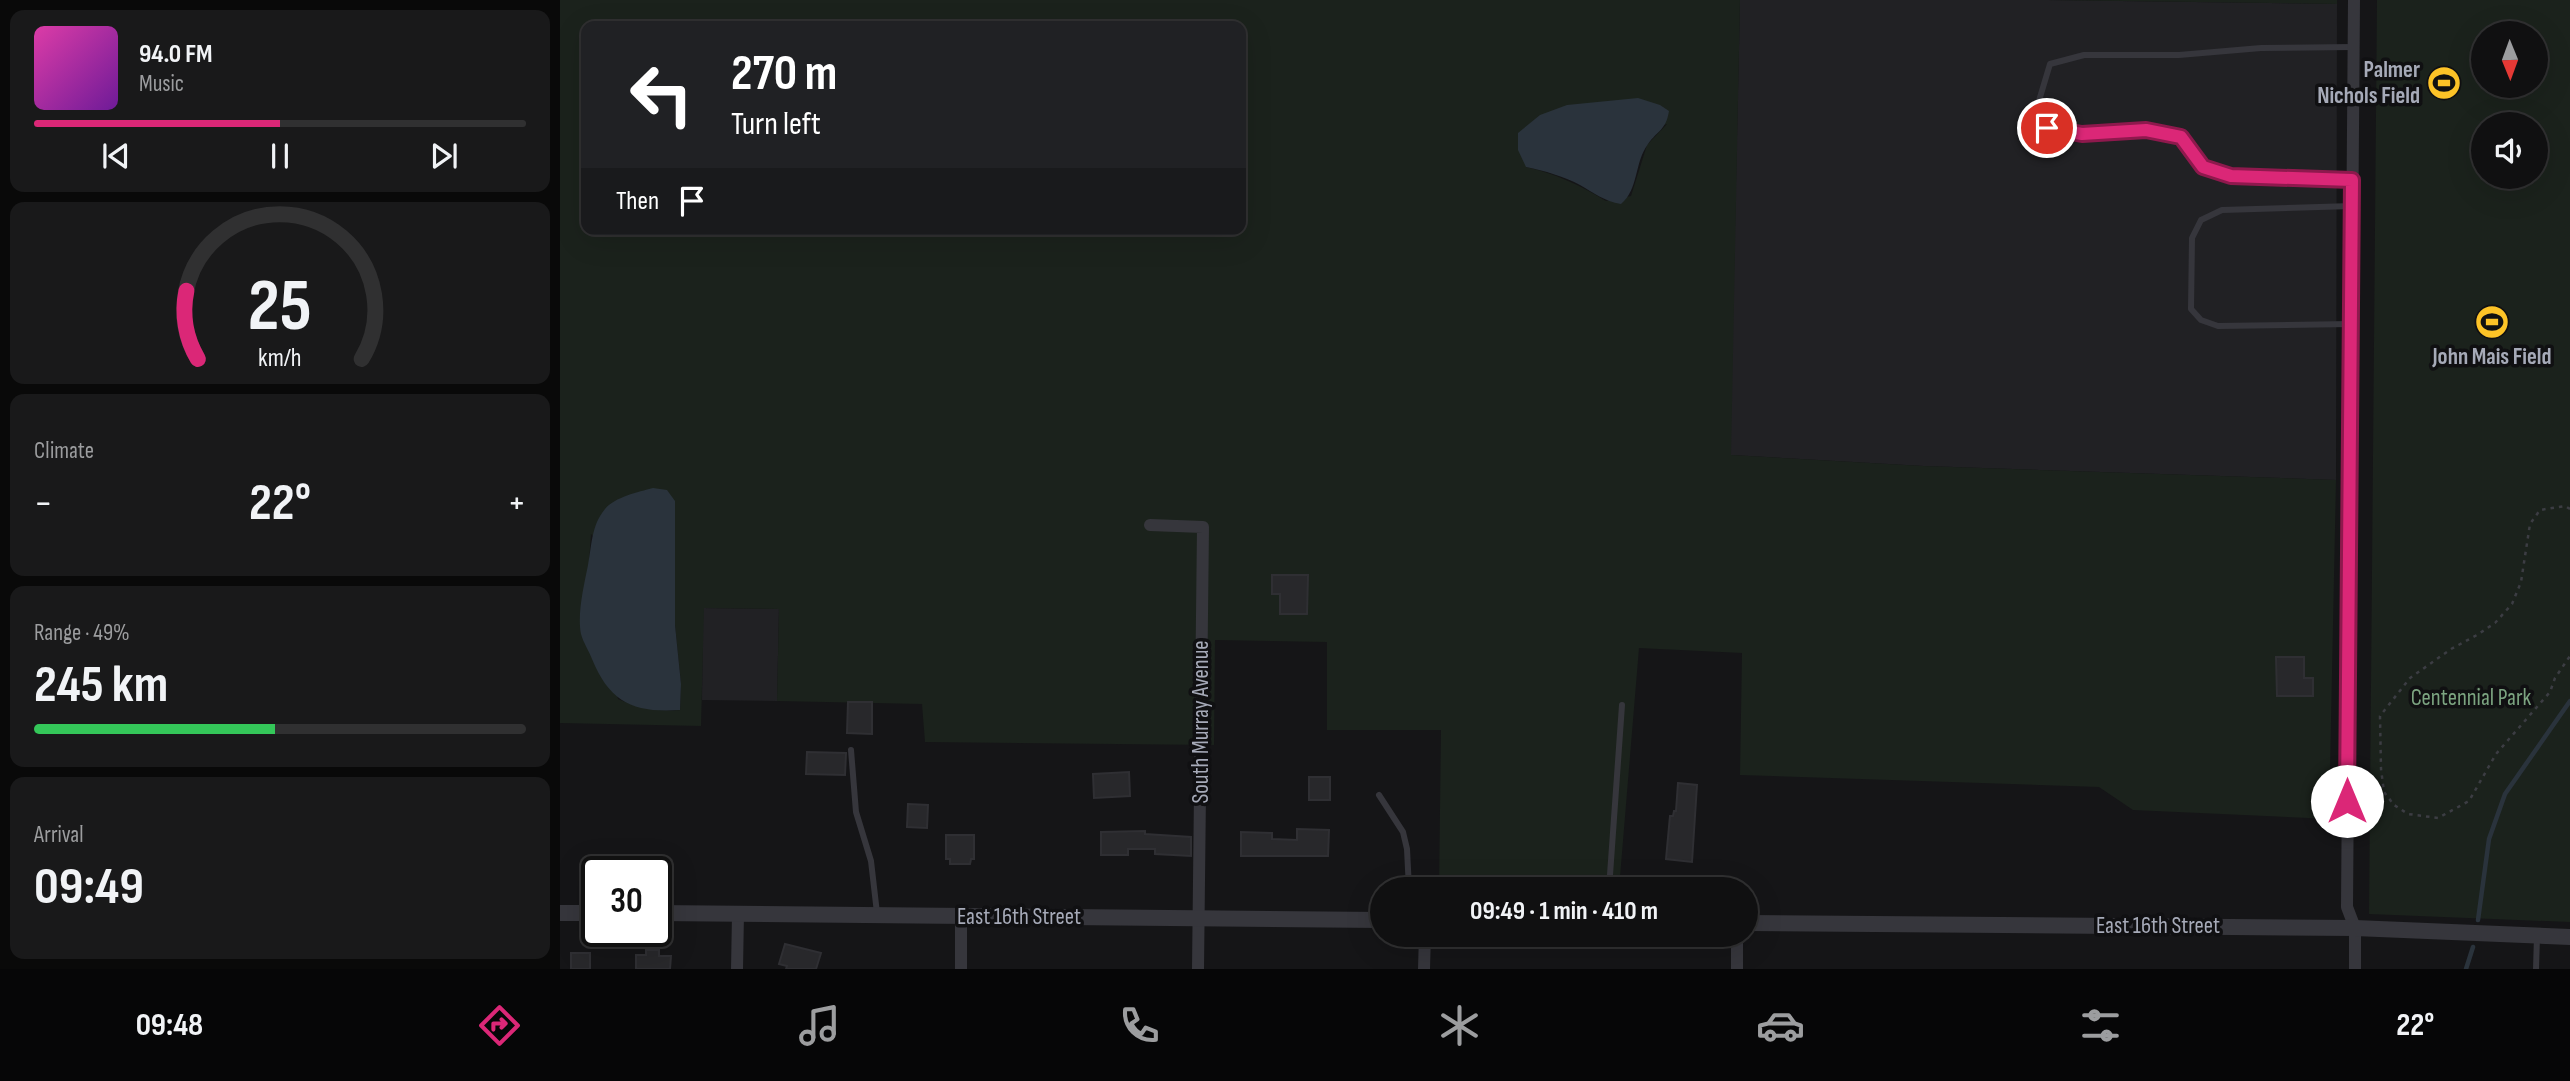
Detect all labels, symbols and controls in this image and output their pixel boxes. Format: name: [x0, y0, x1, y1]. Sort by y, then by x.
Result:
north arrow: [2471, 21, 2548, 98]
map controls: [2471, 21, 2548, 189]
text: 94.0 FM: [139, 39, 213, 70]
text: 270 m: [731, 45, 837, 104]
icon: left: [616, 49, 707, 140]
place label: Palmer Nichols Field: [2317, 56, 2420, 110]
sports icon: Palmer Nichols Field: [2425, 64, 2463, 102]
text: Music: [139, 70, 184, 98]
pin: [2017, 98, 2077, 158]
text: Turn left: [731, 105, 821, 144]
icon: arrive: [2028, 109, 2066, 147]
button: sound: [2471, 112, 2548, 189]
icon: previous: [97, 137, 135, 175]
icon: pause: [261, 137, 299, 175]
icon: next: [425, 137, 463, 175]
icon: arrive: [673, 182, 711, 220]
text: Then: [616, 186, 659, 217]
text: 25: [248, 263, 312, 351]
sports icon: John Mais Field: [2473, 303, 2511, 341]
text: km/h: [258, 343, 302, 374]
place label: John Mais Field: [2431, 343, 2552, 371]
text: Climate: [34, 437, 94, 465]
text: 22°: [249, 472, 311, 535]
text: −: [34, 481, 53, 526]
text: +: [507, 481, 526, 526]
text: Range · 49%: [34, 619, 130, 647]
street label: South Murray Avenue: [1187, 640, 1215, 804]
text: 245 km: [34, 654, 168, 717]
park label: Centennial Park: [2411, 684, 2532, 712]
position arrow: [2310, 764, 2384, 838]
text: Arrival: [34, 821, 83, 849]
text: 09:49: [34, 856, 144, 919]
speed limit sign: 30: [581, 856, 672, 947]
text: 09:49 · 1 min · 410 m: [1470, 896, 1658, 927]
street label: East 16th Street: [957, 903, 1081, 931]
street label: East 16th Street: [2096, 912, 2220, 940]
icon: directions: [475, 1001, 524, 1050]
icon: music: [795, 1001, 844, 1050]
icon: phone: [1115, 1001, 1164, 1050]
icon: climate: [1435, 1001, 1484, 1050]
icon: car: [1756, 1001, 1805, 1050]
icon: filters: [2076, 1001, 2125, 1050]
text: 09:48: [136, 1006, 203, 1045]
text: 22°: [2396, 1006, 2434, 1045]

